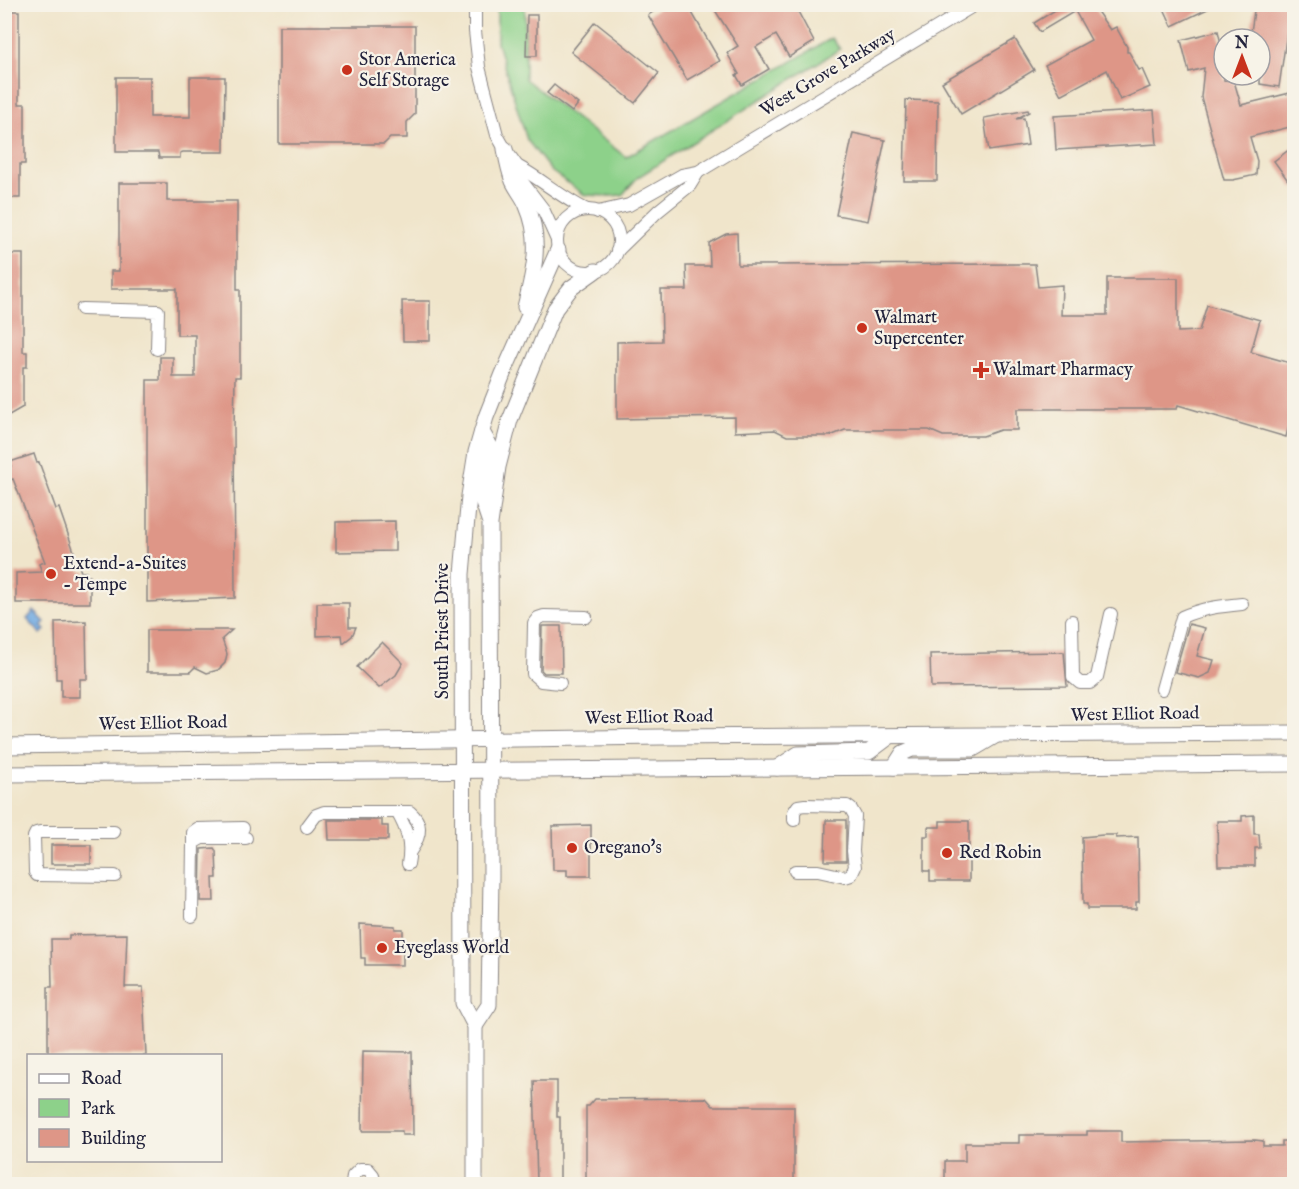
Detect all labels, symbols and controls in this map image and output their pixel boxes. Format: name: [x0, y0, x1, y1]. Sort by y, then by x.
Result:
street label: West Grove Parkway: [756, 23, 900, 122]
north arrow: [1212, 27, 1272, 87]
text: N: [1234, 34, 1249, 54]
place label: Stor America Self Storage: [359, 49, 456, 93]
marker: Stor America Self Storage: [340, 63, 354, 77]
place label: Walmart Supercenter: [874, 307, 964, 351]
marker: Walmart Supercenter: [855, 321, 869, 335]
place label: Walmart Pharmacy: [993, 359, 1133, 382]
marker: Walmart Pharmacy: [974, 363, 988, 377]
place label: Extend-a-Suites - Tempe: [63, 553, 186, 597]
street label: South Priest Drive: [432, 563, 455, 699]
marker: Extend-a-Suites - Tempe: [44, 567, 58, 581]
street label: West Elliot Road: [1071, 702, 1200, 728]
street label: West Elliot Road: [585, 705, 714, 731]
street label: West Elliot Road: [99, 711, 228, 737]
place label: Oregano's: [584, 837, 662, 860]
marker: Oregano's: [565, 841, 579, 855]
place label: Red Robin: [959, 842, 1042, 865]
marker: Red Robin: [940, 846, 954, 860]
place label: Eyeglass World: [394, 937, 510, 960]
marker: Eyeglass World: [375, 941, 389, 955]
legend: [27, 1054, 222, 1162]
text: Road: [81, 1068, 122, 1091]
text: Park: [81, 1098, 116, 1121]
text: Building: [81, 1128, 146, 1151]

